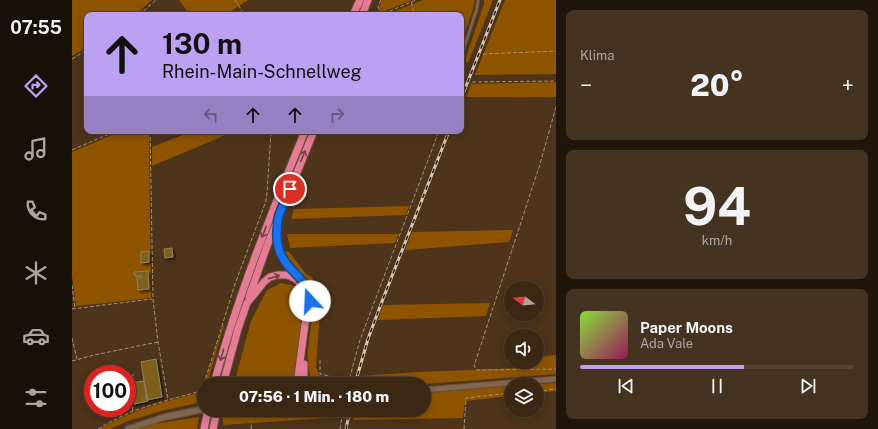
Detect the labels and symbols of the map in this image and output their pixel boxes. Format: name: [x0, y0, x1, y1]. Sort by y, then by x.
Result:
one-way arrow: [300, 151, 308, 163]
pin: [273, 172, 307, 206]
one-way arrow: [260, 225, 268, 237]
one-way arrow: [268, 273, 281, 280]
position arrow: [289, 280, 331, 322]
north arrow: [504, 281, 544, 321]
one-way arrow: [218, 348, 225, 361]
speed limit sign: 100: [84, 365, 136, 417]

